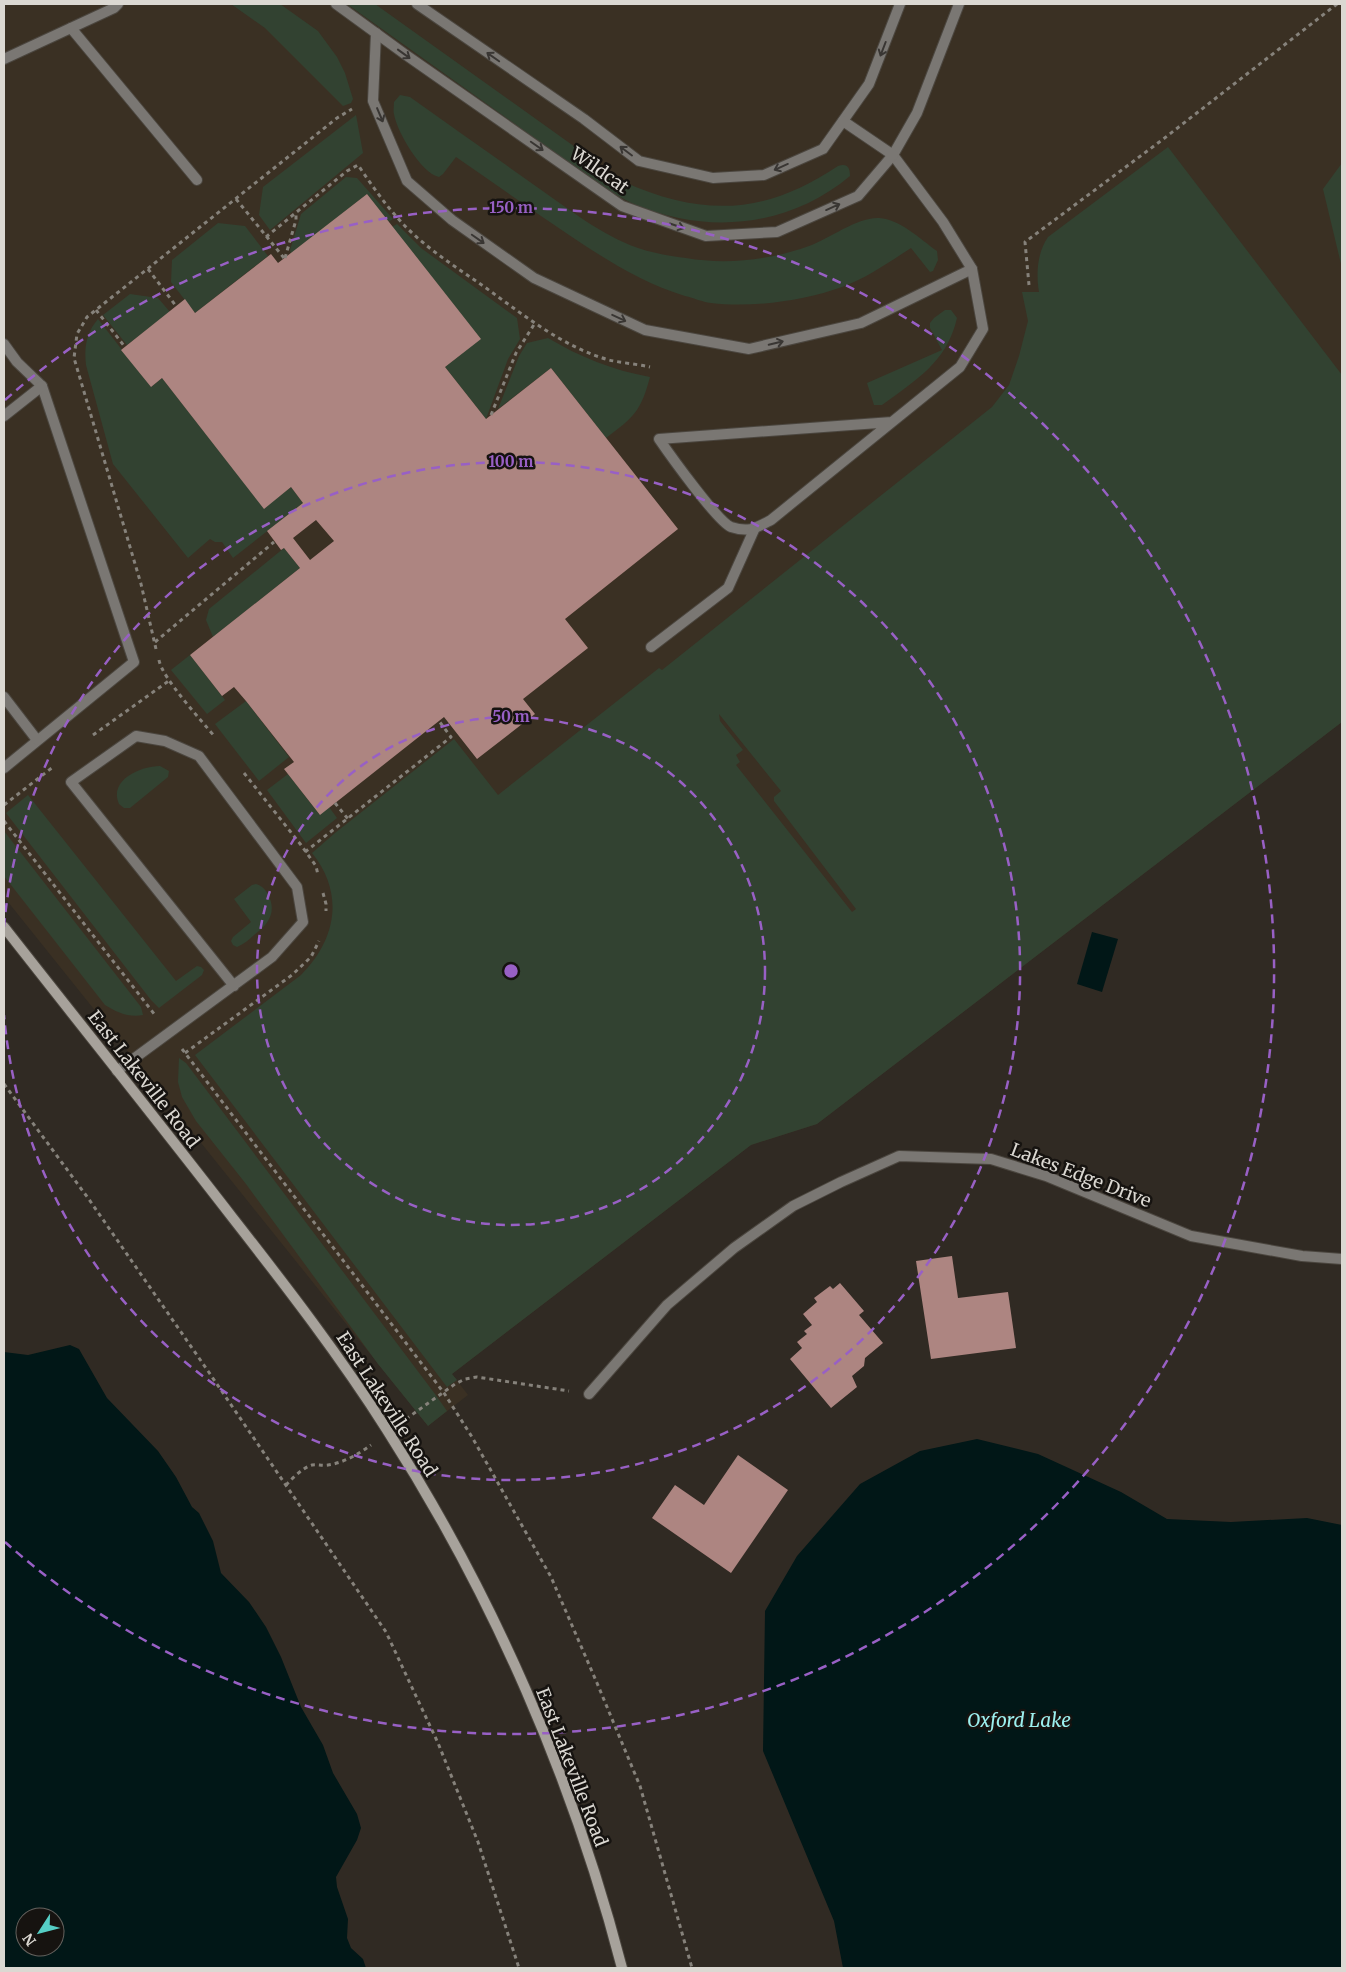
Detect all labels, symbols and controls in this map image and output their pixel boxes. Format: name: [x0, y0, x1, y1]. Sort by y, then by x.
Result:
one-way arrow: [878, 41, 887, 56]
one-way arrow: [396, 48, 410, 59]
one-way arrow: [486, 52, 500, 62]
one-way arrow: [375, 107, 385, 122]
one-way arrow: [530, 141, 544, 151]
street label: Wildcat: [566, 141, 634, 198]
one-way arrow: [619, 146, 633, 156]
one-way arrow: [774, 163, 789, 173]
text: 150 m: [489, 198, 533, 217]
one-way arrow: [825, 202, 840, 212]
one-way arrow: [669, 222, 684, 231]
one-way arrow: [471, 234, 485, 244]
one-way arrow: [611, 314, 626, 324]
one-way arrow: [768, 338, 784, 347]
text: 100 m: [489, 452, 533, 471]
text: 50 m: [492, 707, 530, 726]
centre of rings: [502, 962, 520, 980]
street label: East Lakeville Road: [83, 1006, 205, 1153]
street label: Lakes Edge Drive: [1008, 1138, 1154, 1212]
street label: East Lakeville Road: [332, 1327, 443, 1481]
street label: East Lakeville Road: [531, 1684, 613, 1850]
water label: Oxford Lake: [967, 1708, 1071, 1732]
north arrow: [15, 1907, 65, 1957]
text: N: [19, 1930, 40, 1949]

